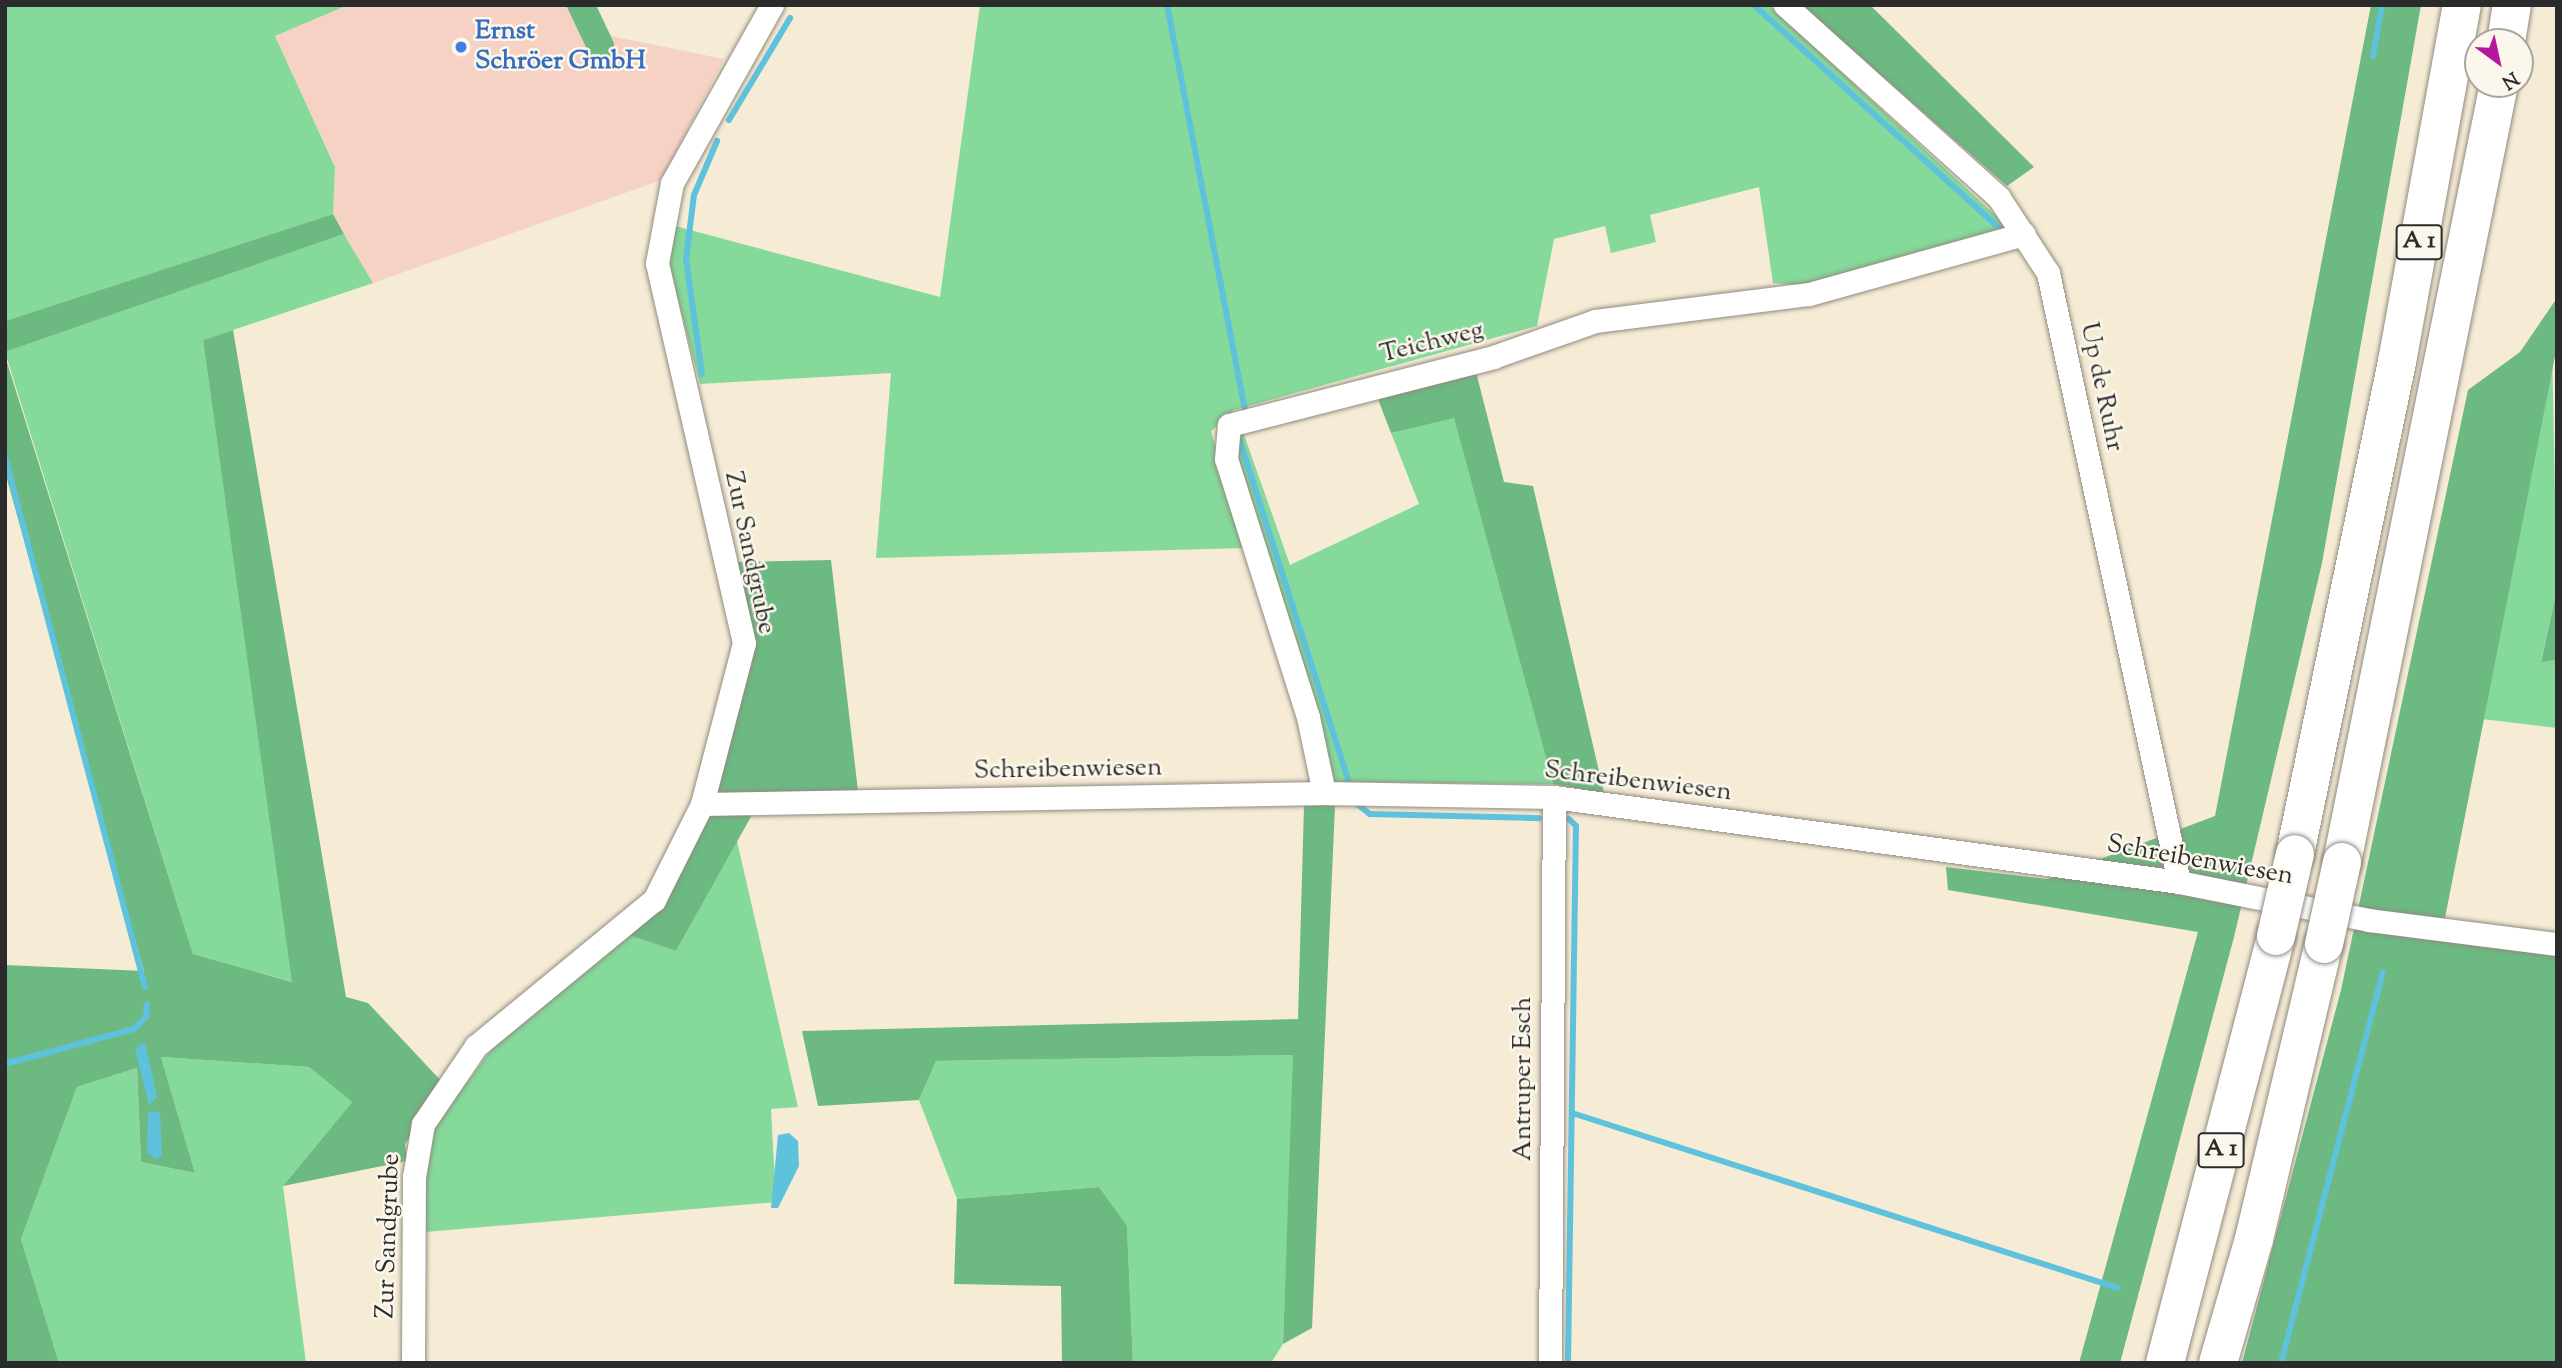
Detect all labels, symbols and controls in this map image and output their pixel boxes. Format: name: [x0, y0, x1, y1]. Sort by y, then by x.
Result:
place label: Ernst Schröer GmbH: [475, 16, 646, 78]
north arrow: [2464, 28, 2534, 98]
marker: Ernst Schröer GmbH: [453, 39, 469, 55]
text: N: [2496, 64, 2523, 95]
road number: A 1: [2394, 222, 2444, 262]
street label: Teichweg: [1377, 315, 1487, 371]
street label: Up de Ruhr: [2072, 320, 2130, 454]
street label: Zur Sandgrube: [717, 469, 781, 637]
street label: Schreibenwiesen: [973, 753, 1163, 787]
street label: Schreibenwiesen: [1543, 755, 1733, 809]
street label: Schreibenwiesen: [2104, 829, 2296, 893]
street label: Antruper Esch: [1508, 997, 1540, 1161]
road number: A 1: [2196, 1130, 2246, 1170]
street label: Zur Sandgrube: [371, 1153, 407, 1319]

